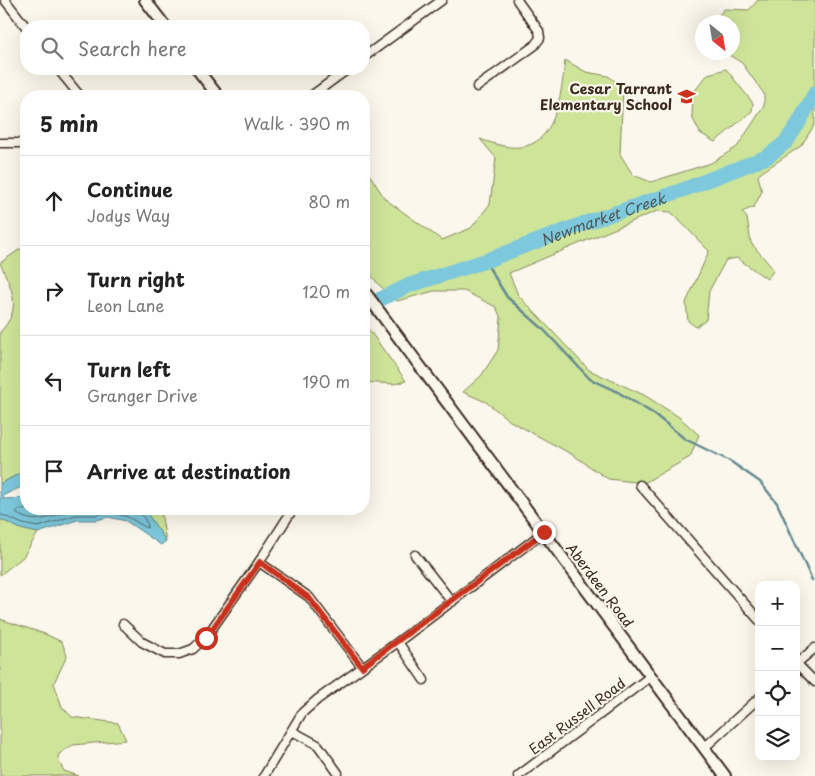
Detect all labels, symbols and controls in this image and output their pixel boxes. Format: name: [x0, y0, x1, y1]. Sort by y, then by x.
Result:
north arrow: [695, 15, 740, 60]
search box: [20, 20, 370, 75]
icon: search: [38, 34, 66, 62]
text: Search here: [78, 34, 187, 62]
place label: Cesar Tarrant Elementary School: [540, 78, 672, 115]
school or university icon: Cesar Tarrant Elementary School: [676, 86, 696, 106]
text: 5 min: [40, 107, 98, 139]
text: Walk · 390 m: [244, 111, 350, 135]
text: Continue: [87, 175, 173, 203]
water label: Newmarket Creek: [537, 185, 669, 251]
icon: ahead: [40, 187, 68, 215]
text: 80 m: [308, 189, 350, 213]
text: Jodys Way: [87, 203, 170, 227]
text: Turn right: [87, 265, 185, 293]
icon: right: [40, 277, 68, 305]
text: 120 m: [303, 279, 350, 303]
text: Leon Lane: [87, 293, 164, 317]
text: Turn left: [87, 355, 171, 383]
icon: left: [40, 367, 68, 395]
text: 190 m: [302, 369, 350, 393]
text: Granger Drive: [87, 383, 198, 407]
icon: arrive: [40, 457, 68, 485]
text: Arrive at destination: [87, 457, 291, 485]
route end: [533, 521, 556, 544]
street label: Aberdeen Road: [561, 538, 639, 632]
map controls: [755, 581, 800, 761]
button: +: [755, 581, 800, 626]
button: −: [755, 626, 800, 671]
route start: [195, 627, 218, 650]
button: locate: [755, 671, 800, 716]
street label: East Russell Road: [524, 673, 630, 759]
button: layers: [755, 716, 800, 761]

